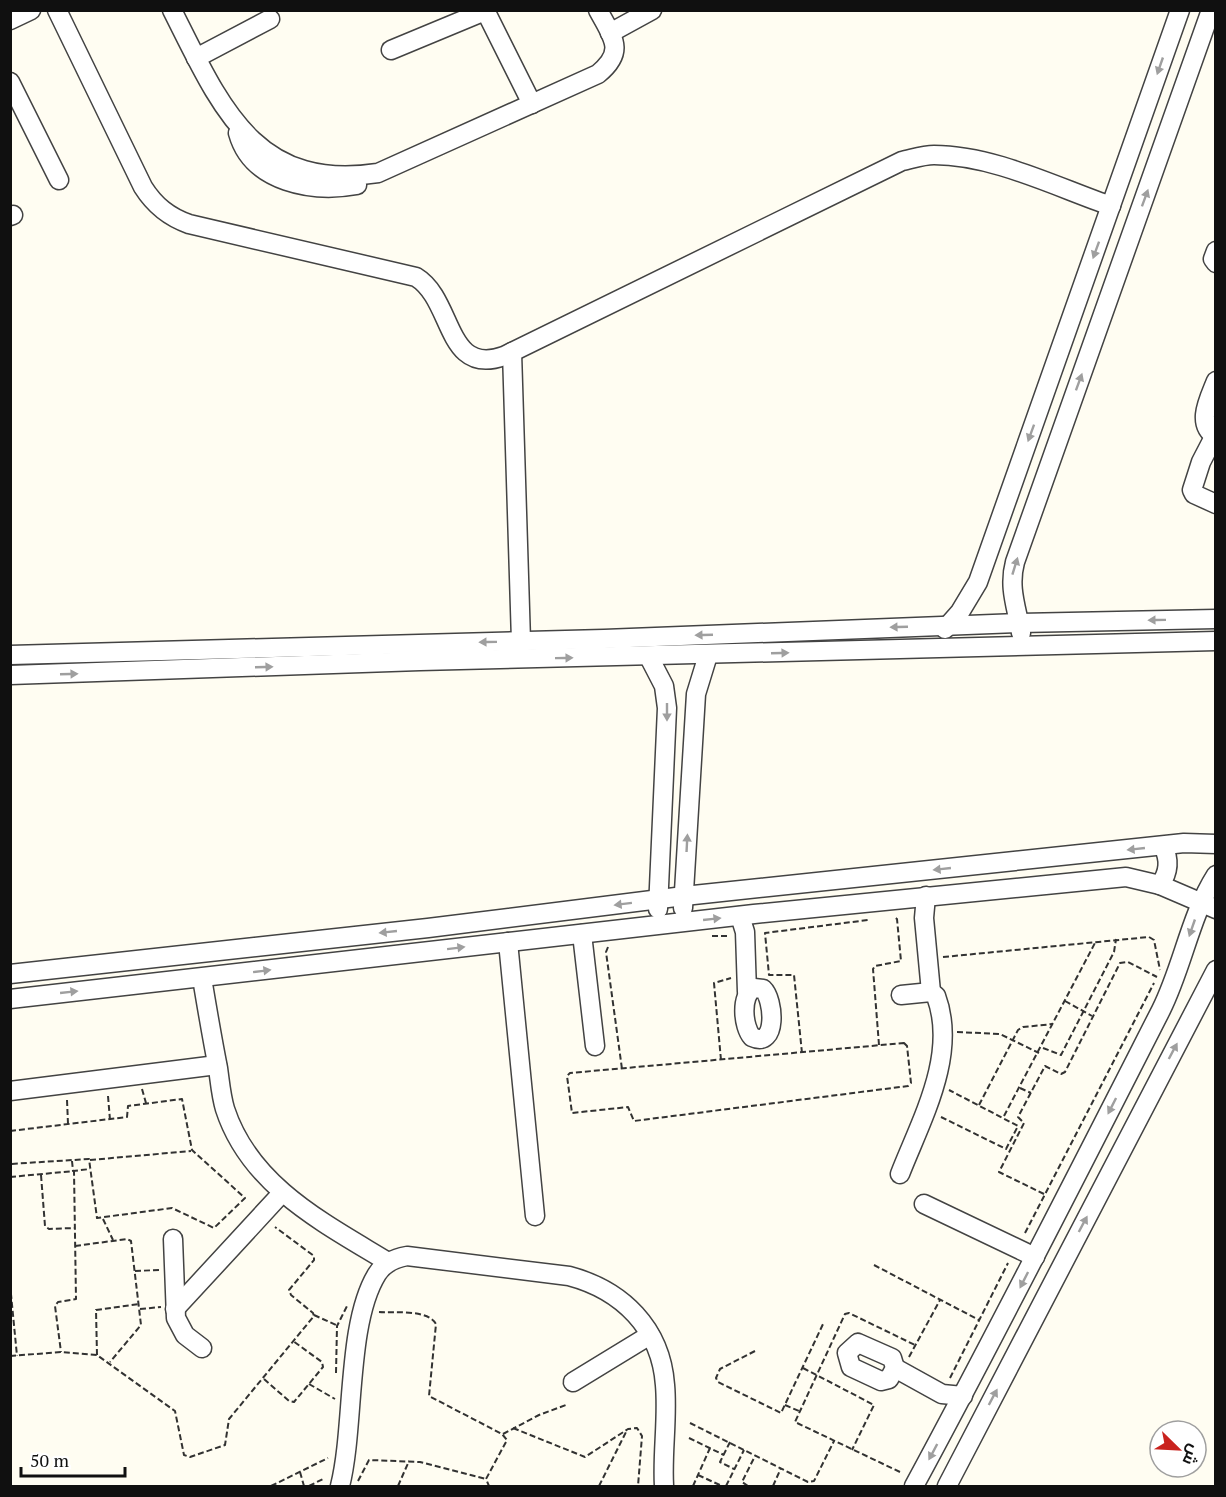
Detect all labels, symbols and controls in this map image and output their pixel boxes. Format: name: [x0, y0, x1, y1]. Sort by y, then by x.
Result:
one-way arrow: [1155, 57, 1165, 75]
one-way arrow: [1140, 189, 1150, 207]
one-way arrow: [1090, 241, 1100, 259]
one-way arrow: [1075, 372, 1085, 390]
one-way arrow: [1025, 425, 1035, 443]
one-way arrow: [1011, 556, 1020, 574]
one-way arrow: [1148, 615, 1167, 625]
one-way arrow: [890, 623, 909, 632]
one-way arrow: [695, 631, 714, 640]
one-way arrow: [479, 637, 498, 647]
one-way arrow: [770, 648, 789, 657]
one-way arrow: [554, 653, 573, 663]
one-way arrow: [254, 662, 273, 672]
one-way arrow: [59, 670, 78, 679]
one-way arrow: [662, 702, 672, 721]
one-way arrow: [683, 833, 692, 852]
one-way arrow: [1127, 844, 1146, 854]
one-way arrow: [933, 864, 952, 874]
one-way arrow: [614, 899, 633, 908]
one-way arrow: [703, 914, 722, 924]
one-way arrow: [1187, 919, 1196, 937]
one-way arrow: [378, 927, 397, 937]
one-way arrow: [447, 944, 466, 953]
one-way arrow: [253, 966, 272, 976]
one-way arrow: [59, 987, 78, 997]
one-way arrow: [1168, 1043, 1178, 1060]
one-way arrow: [1107, 1097, 1117, 1114]
one-way arrow: [1078, 1216, 1088, 1233]
one-way arrow: [1019, 1271, 1029, 1288]
one-way arrow: [988, 1389, 998, 1406]
north arrow: [1148, 1419, 1208, 1479]
scale bar: [21, 1440, 124, 1478]
text: ش: [1177, 1441, 1206, 1469]
one-way arrow: [928, 1444, 938, 1461]
text: 50 m: [30, 1448, 70, 1472]

